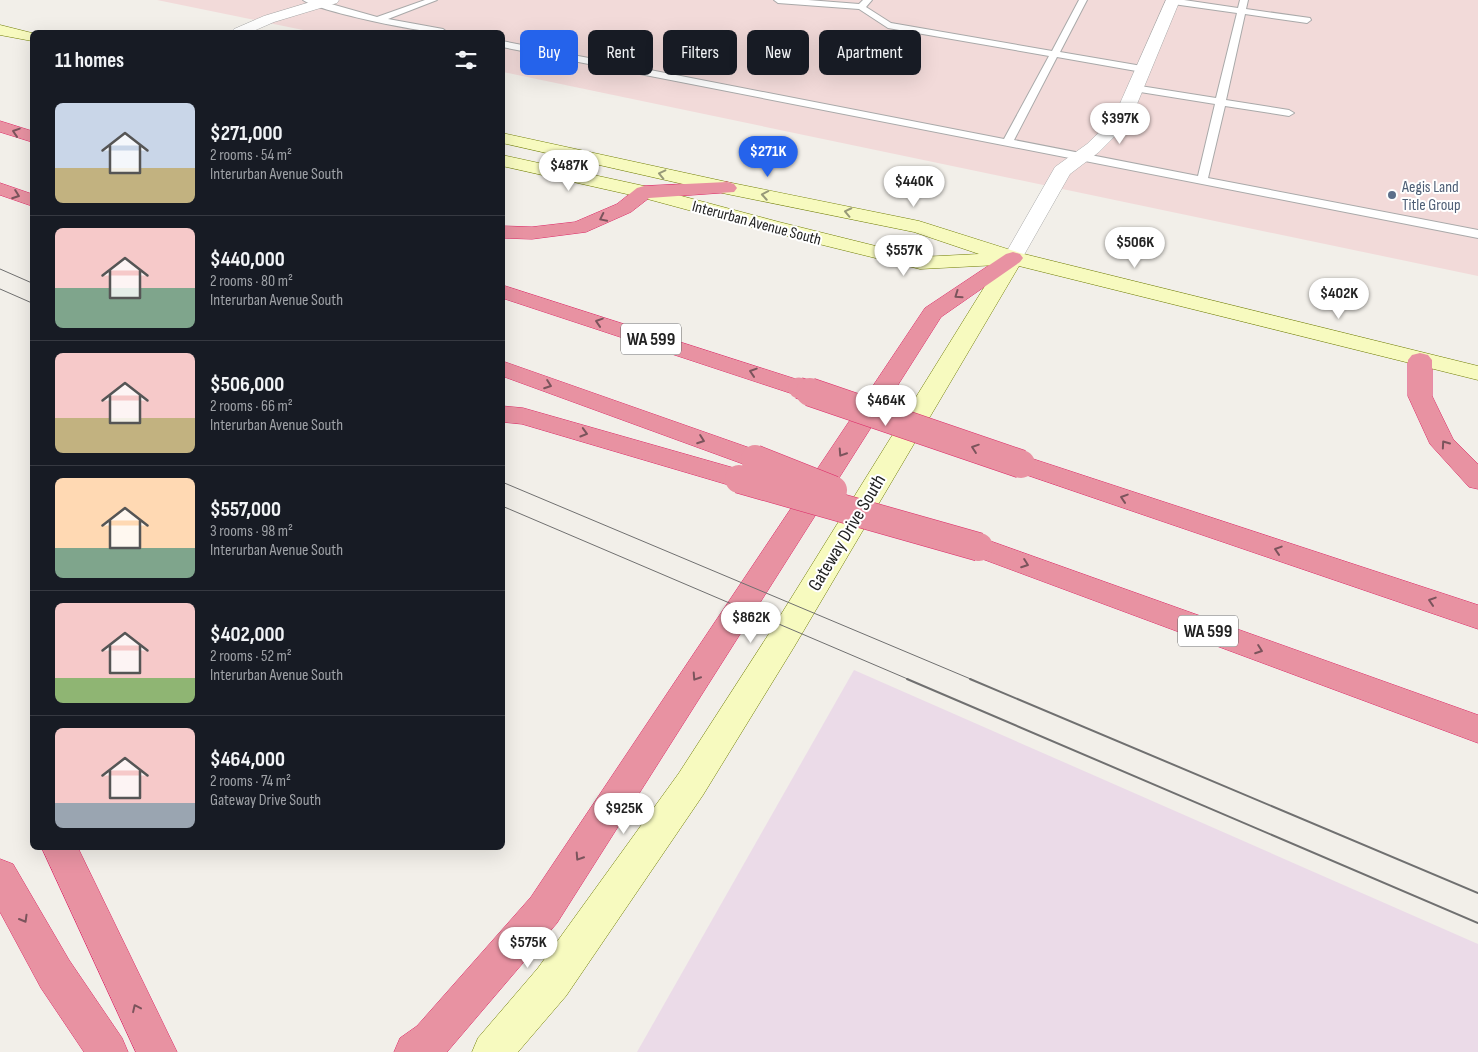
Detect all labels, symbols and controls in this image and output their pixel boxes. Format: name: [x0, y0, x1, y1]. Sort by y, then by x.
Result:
chip: Buy: [520, 30, 578, 75]
chip: Rent: [588, 30, 653, 75]
chip: Filters: [663, 30, 737, 75]
chip: New: [747, 30, 809, 75]
chip: Apartment: [819, 30, 921, 75]
icon: filters: [452, 46, 480, 74]
text: 11 homes: [55, 48, 124, 73]
pin: $397K: [1085, 102, 1155, 145]
text: $397K: [1101, 109, 1139, 128]
text: $271,000: [210, 121, 283, 146]
icon: home: [95, 123, 155, 183]
one-way arrow: [13, 127, 21, 137]
pin: $271K: [733, 136, 803, 178]
text: $271K: [750, 142, 786, 161]
text: 2 rooms · 54 m²: [210, 146, 292, 165]
pin: $487K: [534, 150, 604, 192]
text: $487K: [550, 156, 588, 175]
text: Interurban Avenue South: [210, 165, 343, 184]
pin: $440K: [879, 166, 949, 208]
one-way arrow: [657, 169, 666, 179]
text: $440K: [895, 172, 933, 191]
place label: Aegis Land Title Group: [1401, 178, 1461, 215]
one-way arrow: [11, 189, 20, 199]
marker: Aegis Land Title Group: [1386, 189, 1398, 201]
one-way arrow: [761, 190, 770, 201]
street label: Interurban Avenue South: [690, 197, 823, 250]
one-way arrow: [844, 207, 852, 218]
one-way arrow: [599, 212, 608, 222]
pin: $506K: [1100, 226, 1170, 269]
text: $506K: [1116, 233, 1154, 252]
pin: $557K: [869, 234, 939, 277]
text: $557K: [885, 241, 923, 260]
text: $440,000: [210, 247, 285, 272]
icon: home: [95, 248, 155, 308]
text: 2 rooms · 80 m²: [210, 272, 293, 291]
pin: $402K: [1304, 278, 1374, 320]
text: $402K: [1320, 284, 1358, 303]
one-way arrow: [955, 289, 964, 298]
text: Interurban Avenue South: [210, 291, 343, 310]
one-way arrow: [595, 318, 603, 328]
road number: WA 599: [621, 324, 681, 354]
one-way arrow: [749, 368, 758, 378]
text: $506,000: [210, 372, 284, 397]
icon: home: [95, 373, 155, 433]
one-way arrow: [544, 379, 552, 389]
pin: $464K: [851, 384, 921, 427]
text: $464K: [867, 391, 905, 410]
text: 2 rooms · 66 m²: [210, 397, 293, 416]
text: Interurban Avenue South: [210, 416, 343, 435]
one-way arrow: [579, 428, 587, 438]
one-way arrow: [697, 434, 705, 444]
one-way arrow: [1442, 441, 1451, 450]
one-way arrow: [971, 444, 979, 454]
one-way arrow: [839, 447, 848, 456]
street label: Gateway Drive South: [803, 470, 891, 595]
one-way arrow: [1120, 494, 1128, 504]
text: $557,000: [210, 497, 281, 522]
icon: home: [95, 498, 155, 558]
text: 3 rooms · 98 m²: [210, 522, 293, 541]
text: Interurban Avenue South: [210, 541, 343, 560]
one-way arrow: [1274, 546, 1282, 556]
one-way arrow: [1020, 558, 1028, 568]
one-way arrow: [1428, 597, 1436, 607]
pin: $862K: [716, 602, 786, 644]
text: $862K: [732, 608, 770, 627]
road number: WA 599: [1178, 616, 1238, 646]
text: $402,000: [210, 622, 284, 647]
icon: home: [95, 623, 155, 683]
one-way arrow: [1255, 644, 1263, 654]
text: 2 rooms · 52 m²: [210, 647, 292, 666]
text: Interurban Avenue South: [210, 666, 343, 685]
one-way arrow: [693, 671, 702, 680]
text: $464,000: [210, 747, 285, 772]
icon: home: [95, 748, 155, 808]
text: 2 rooms · 74 m²: [210, 772, 291, 791]
text: Gateway Drive South: [210, 791, 321, 810]
pin: $925K: [589, 792, 659, 835]
text: $925K: [605, 799, 643, 818]
one-way arrow: [575, 852, 585, 861]
one-way arrow: [18, 913, 28, 922]
pin: $575K: [493, 926, 563, 969]
text: $575K: [509, 933, 547, 952]
one-way arrow: [132, 1004, 142, 1013]

